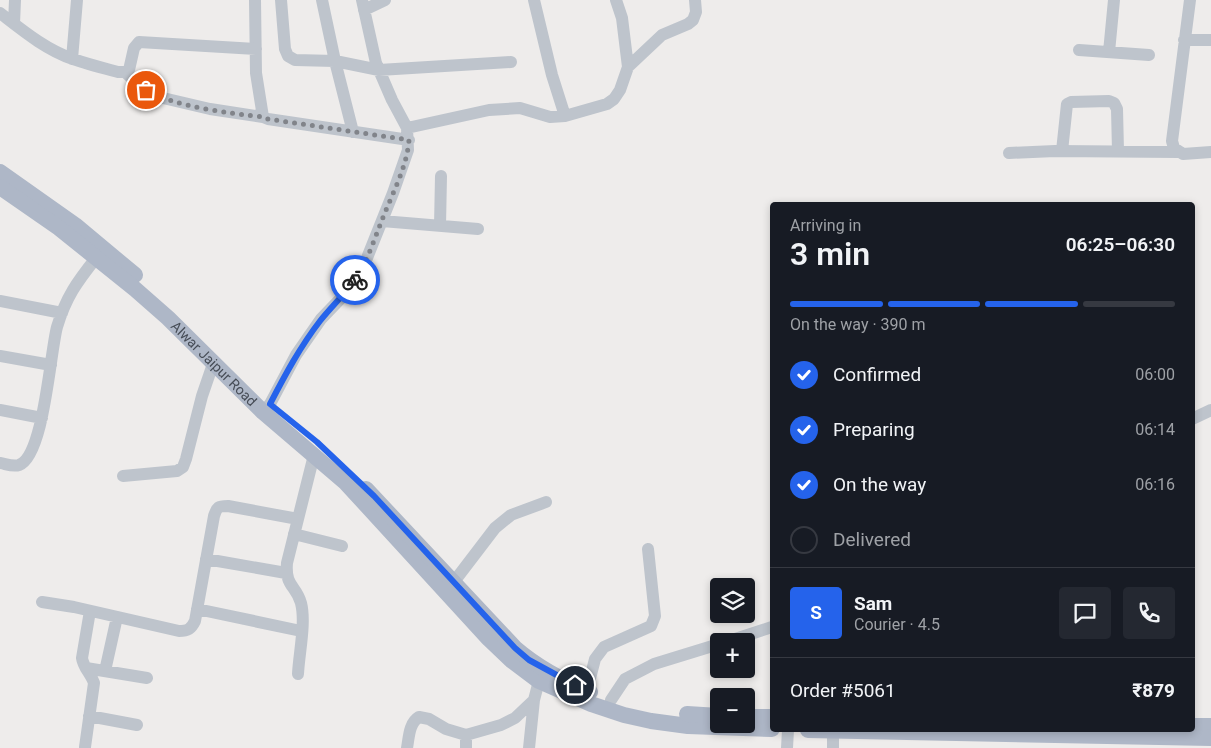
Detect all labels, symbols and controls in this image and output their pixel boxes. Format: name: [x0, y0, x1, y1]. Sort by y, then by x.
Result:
pin: [125, 69, 167, 111]
icon: bag: [132, 76, 160, 104]
text: Arriving in: [790, 216, 861, 235]
text: 06:25–06:30: [1066, 233, 1175, 256]
text: 3 min: [790, 235, 870, 273]
courier: [330, 255, 380, 305]
icon: bike: [341, 266, 369, 294]
text: On the way · 390 m: [790, 315, 926, 334]
street label: Alwar Jaipur Road: [168, 318, 260, 409]
icon: check: [790, 361, 818, 389]
text: Confirmed: [833, 363, 921, 386]
text: 06:00: [1135, 365, 1175, 384]
icon: check: [790, 416, 818, 444]
text: Preparing: [833, 418, 915, 441]
text: 06:14: [1135, 420, 1175, 439]
icon: check: [790, 471, 818, 499]
text: On the way: [833, 473, 926, 496]
text: 06:16: [1135, 475, 1175, 494]
text: Delivered: [833, 528, 911, 551]
map controls: [710, 578, 755, 733]
button: layers: [710, 578, 755, 623]
button: chat: [1059, 587, 1111, 639]
button: phone: [1123, 587, 1175, 639]
text: Sam: [854, 592, 892, 615]
text: S: [810, 601, 822, 624]
text: Courier · 4.5: [854, 615, 940, 634]
button: +: [710, 633, 755, 678]
pin: [554, 664, 596, 706]
icon: home: [561, 671, 589, 699]
text: Order #5061: [790, 679, 896, 702]
text: ₹879: [1132, 679, 1175, 702]
button: −: [710, 688, 755, 733]

